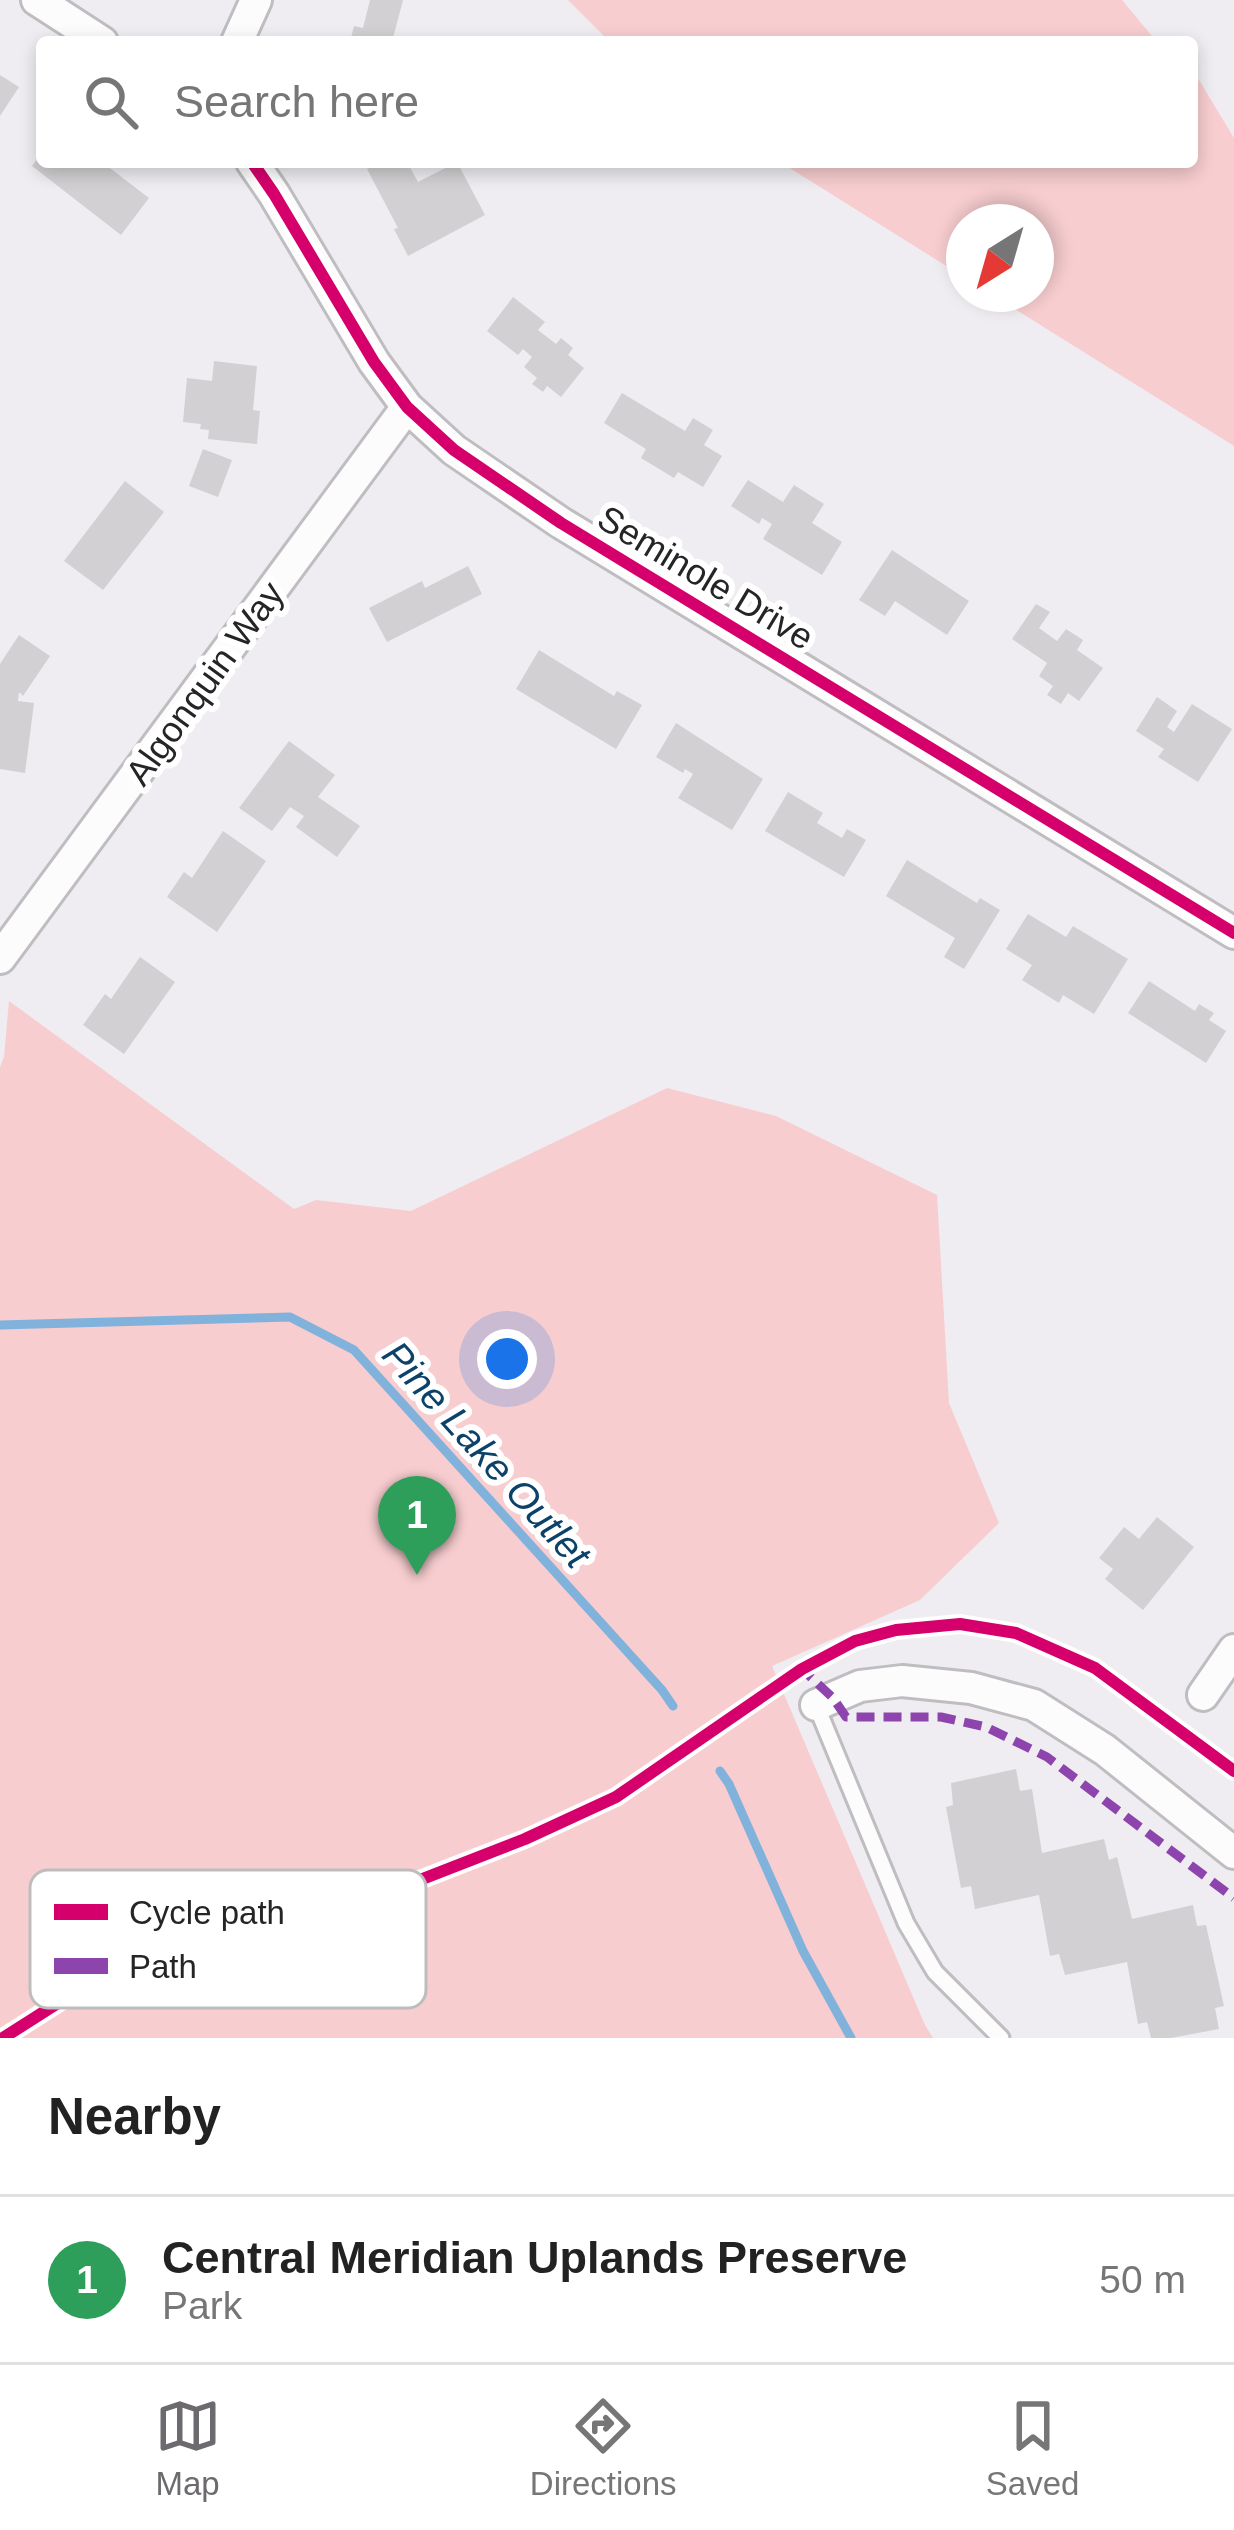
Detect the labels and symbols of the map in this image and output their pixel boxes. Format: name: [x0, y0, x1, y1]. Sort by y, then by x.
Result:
north arrow: [946, 204, 1054, 312]
street label: Seminole Drive: [591, 497, 821, 658]
street label: Algonquin Way: [117, 574, 292, 793]
your location: [477, 1329, 537, 1389]
water label: Pine Lake Outlet: [374, 1333, 601, 1577]
pin: 1: [378, 1476, 456, 1575]
legend: [30, 1870, 426, 2008]
text: Cycle path: [129, 1894, 285, 1931]
text: Path: [129, 1948, 197, 1985]

